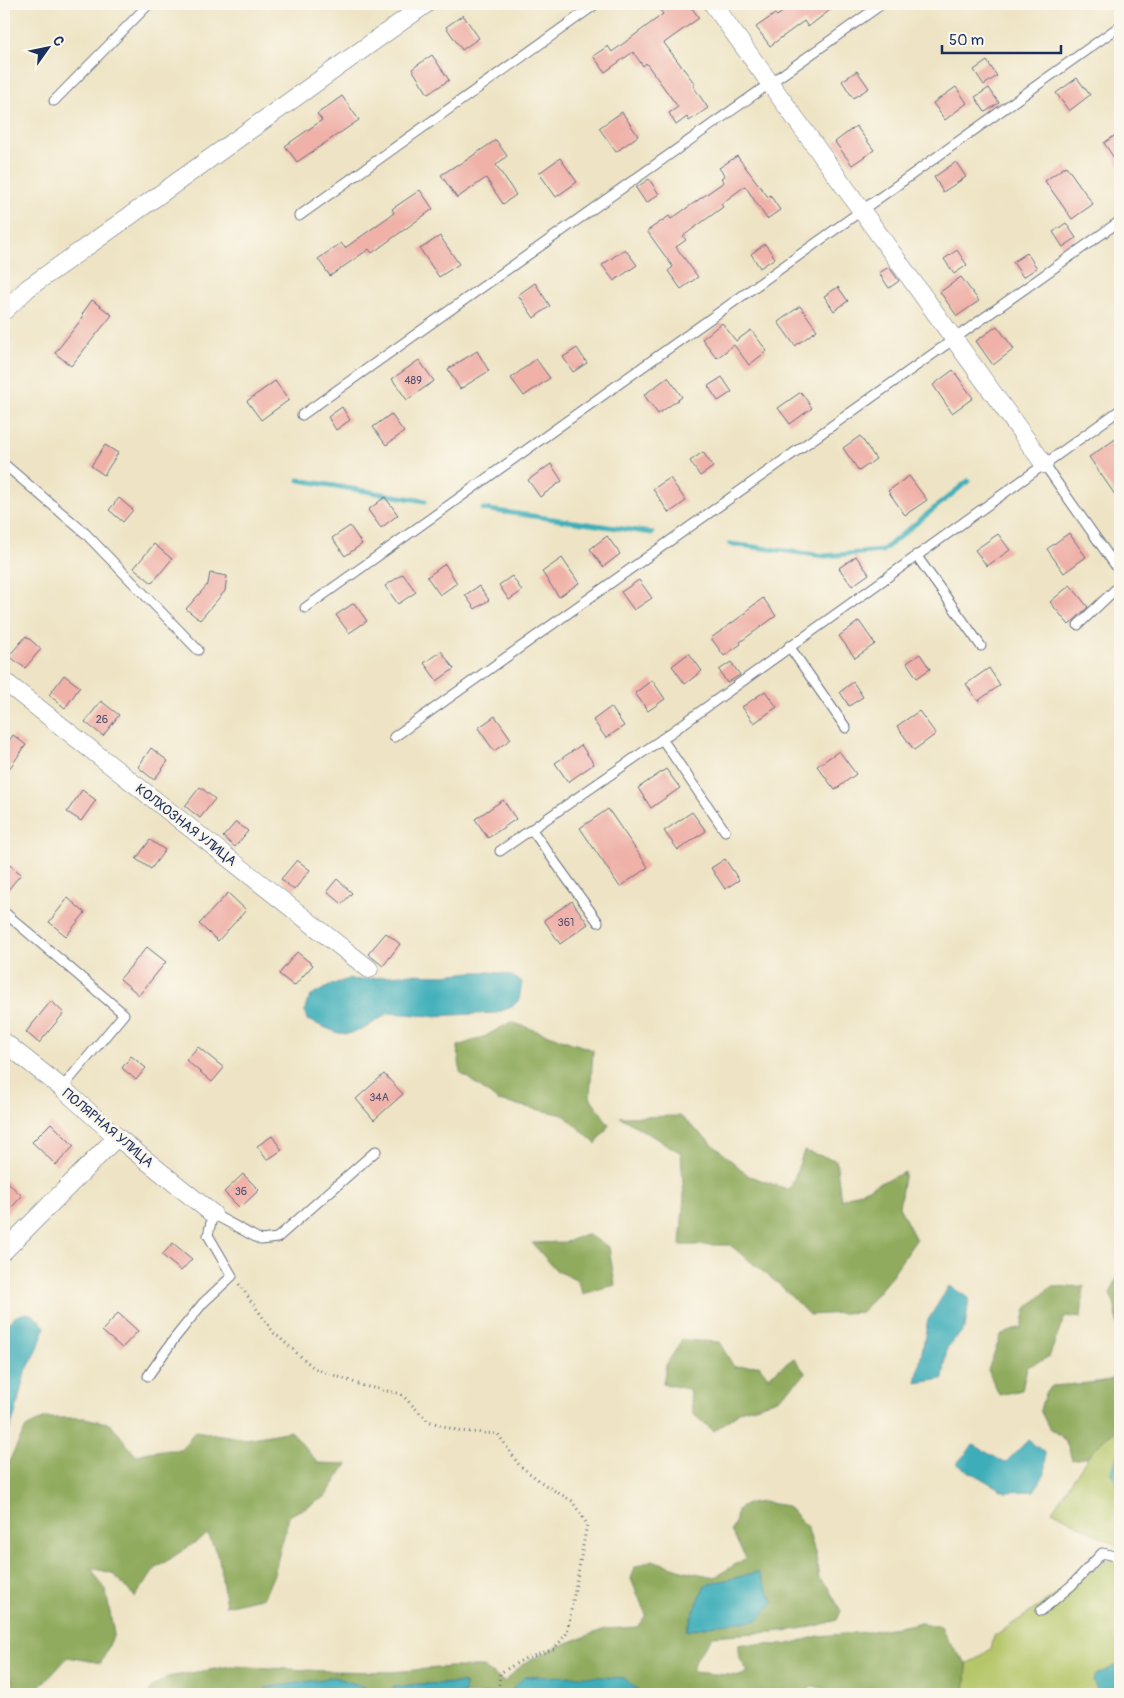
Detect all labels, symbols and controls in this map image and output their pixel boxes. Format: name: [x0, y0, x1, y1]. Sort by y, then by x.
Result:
north arrow: [22, 22, 72, 72]
scale bar: [942, 22, 1060, 54]
text: 50 m: [949, 31, 984, 50]
text: С: [49, 33, 68, 50]
house number: 489: [404, 374, 422, 387]
house number: 26: [96, 713, 108, 726]
street label: КОЛХОЗНАЯ УЛИЦА: [132, 780, 240, 870]
house number: 361: [558, 916, 574, 929]
street label: ПОЛЯРНАЯ УЛИЦА: [59, 1085, 157, 1171]
house number: 34А: [369, 1091, 389, 1104]
house number: 36: [235, 1185, 247, 1198]

